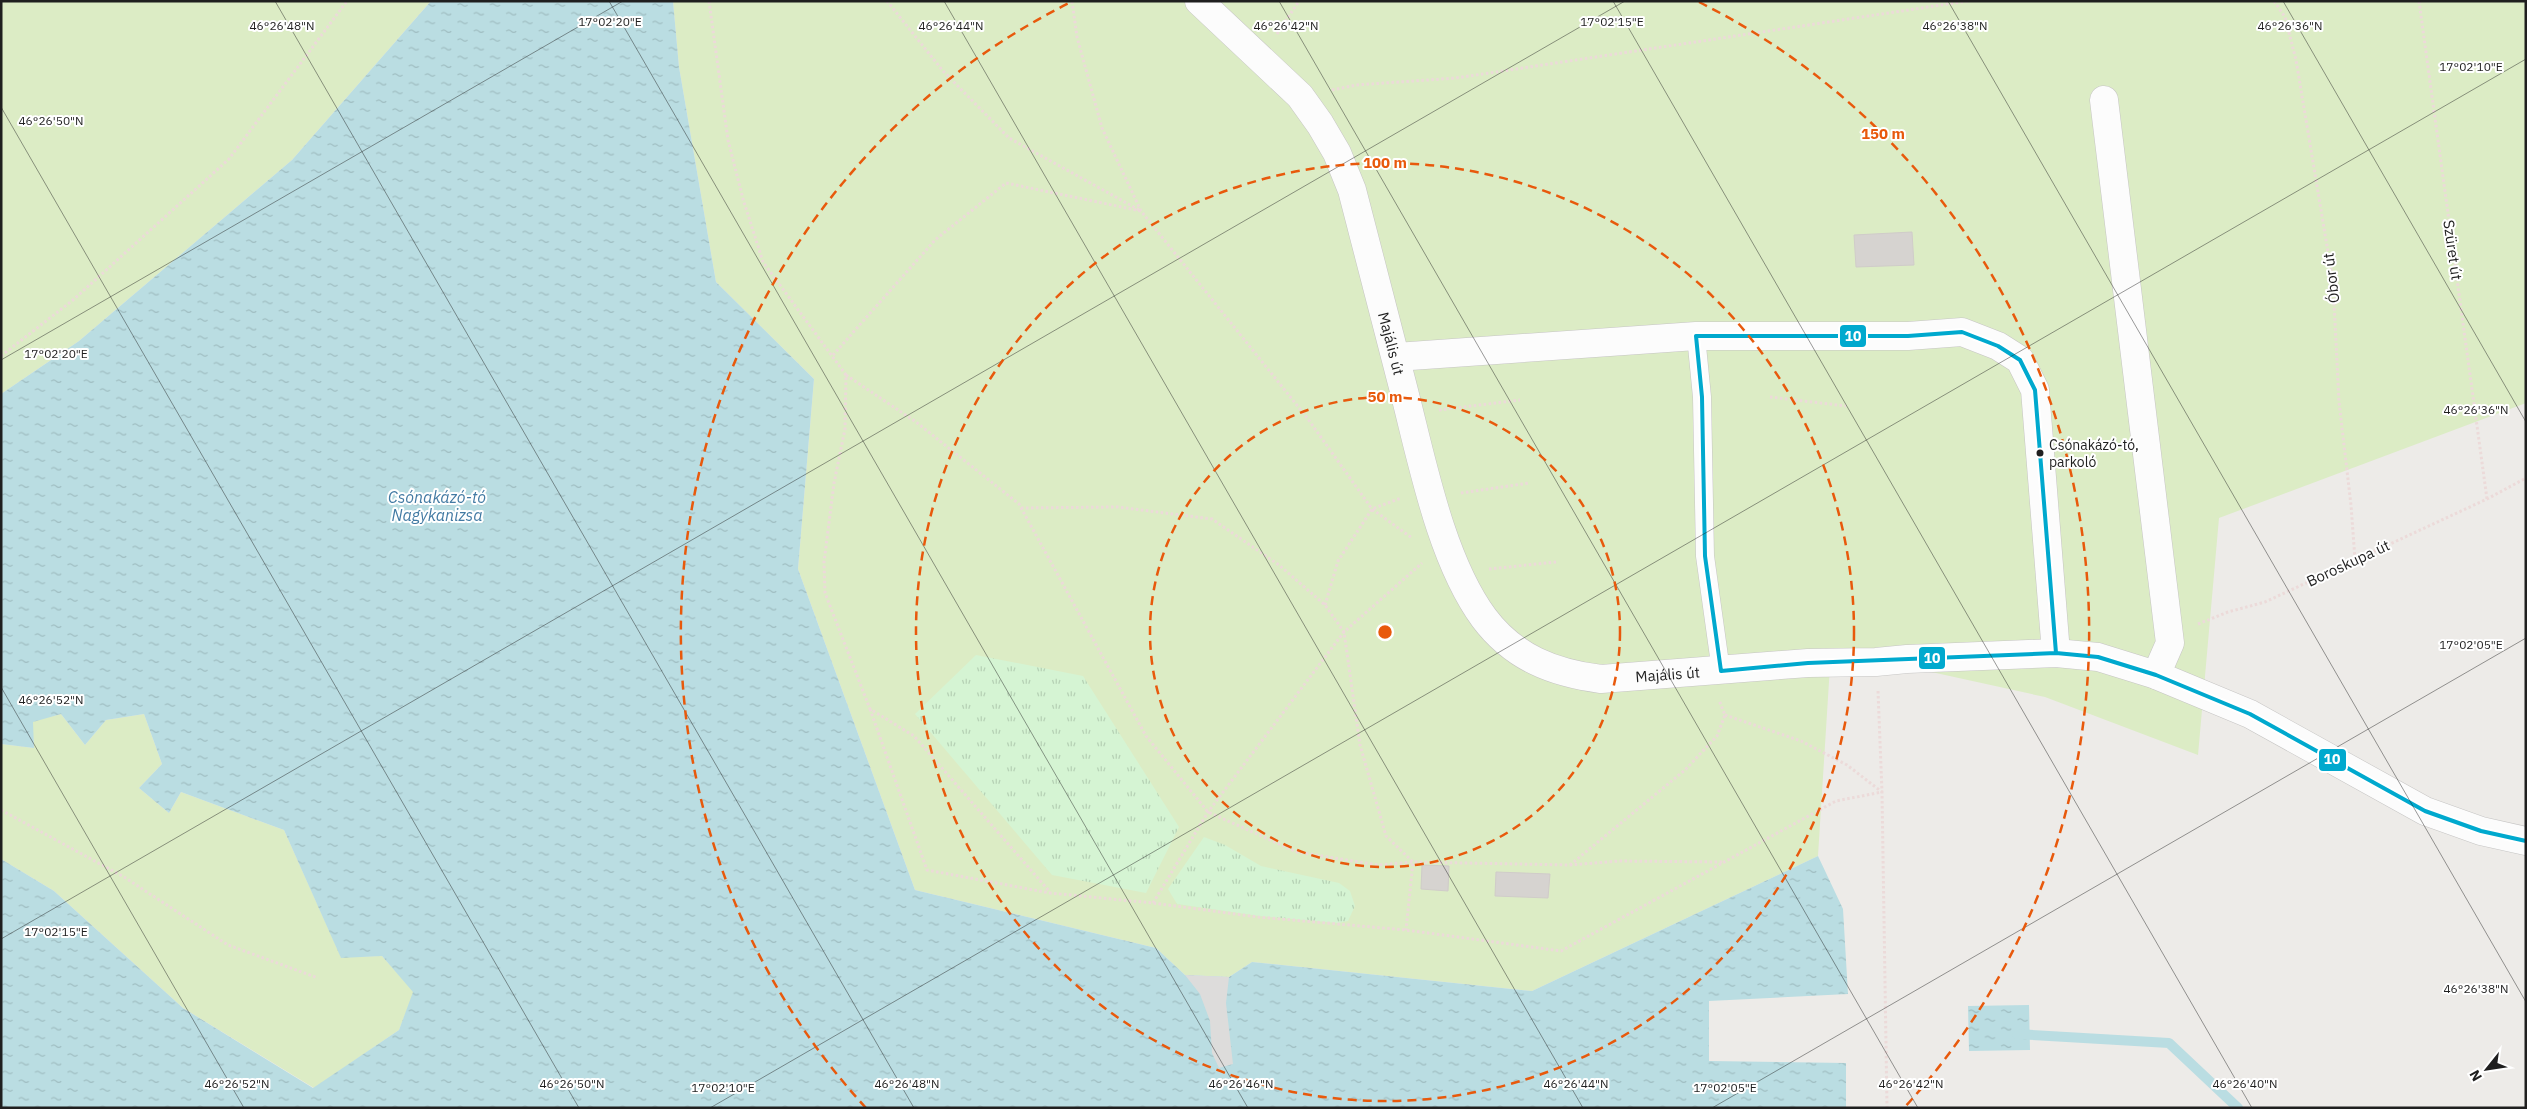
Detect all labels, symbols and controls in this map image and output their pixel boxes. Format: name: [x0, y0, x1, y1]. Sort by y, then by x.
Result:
text: 17°02'20"E: [578, 14, 642, 29]
text: 17°02'15"E: [1580, 14, 1644, 29]
text: 46°26'48"N: [249, 18, 315, 33]
text: 46°26'44"N: [918, 18, 984, 33]
text: 46°26'42"N: [1253, 18, 1319, 33]
text: 46°26'38"N: [1922, 18, 1988, 33]
text: 46°26'36"N: [2257, 18, 2323, 33]
text: 17°02'10"E: [2439, 59, 2503, 74]
text: 46°26'50"N: [18, 113, 84, 128]
text: 150 m: [1861, 124, 1905, 143]
text: 100 m: [1363, 153, 1407, 172]
street label: Szüret út: [2439, 219, 2467, 281]
street label: Óbor út: [2318, 252, 2344, 304]
street label: Majális út: [1374, 310, 1409, 377]
line badge: 10: [1839, 324, 1867, 348]
text: 10: [1845, 327, 1861, 345]
text: 17°02'20"E: [24, 346, 88, 361]
text: 50 m: [1368, 387, 1402, 406]
text: 46°26'36"N: [2443, 402, 2509, 417]
place label: Csónakázó-tó, parkoló: [2049, 436, 2139, 471]
marker: Csónakázó-tó, parkoló: [2035, 448, 2045, 458]
water label: Csónakázó-tó Nagykanizsa: [388, 487, 486, 525]
street label: Boroskupa út: [2303, 535, 2393, 591]
centre of rings: [1376, 623, 1394, 641]
text: 17°02'05"E: [2439, 637, 2503, 652]
line badge: 10: [1918, 646, 1946, 670]
text: 10: [1924, 649, 1940, 667]
street label: Majális út: [1635, 662, 1700, 686]
text: 46°26'52"N: [18, 692, 84, 707]
line badge: 10: [2318, 748, 2347, 772]
text: 10: [2324, 750, 2340, 768]
text: 17°02'15"E: [24, 924, 88, 939]
text: 46°26'38"N: [2443, 981, 2509, 996]
north arrow: [2462, 1044, 2512, 1094]
text: N: [2465, 1067, 2486, 1084]
text: 46°26'52"N: [204, 1076, 270, 1091]
text: 46°26'50"N: [539, 1076, 605, 1091]
text: 46°26'48"N: [874, 1076, 940, 1091]
text: 46°26'46"N: [1208, 1076, 1274, 1091]
text: 46°26'44"N: [1543, 1076, 1609, 1091]
text: 46°26'42"N: [1878, 1076, 1944, 1091]
text: 46°26'40"N: [2212, 1076, 2278, 1091]
text: 17°02'10"E: [691, 1080, 755, 1095]
text: 17°02'05"E: [1693, 1080, 1757, 1095]

